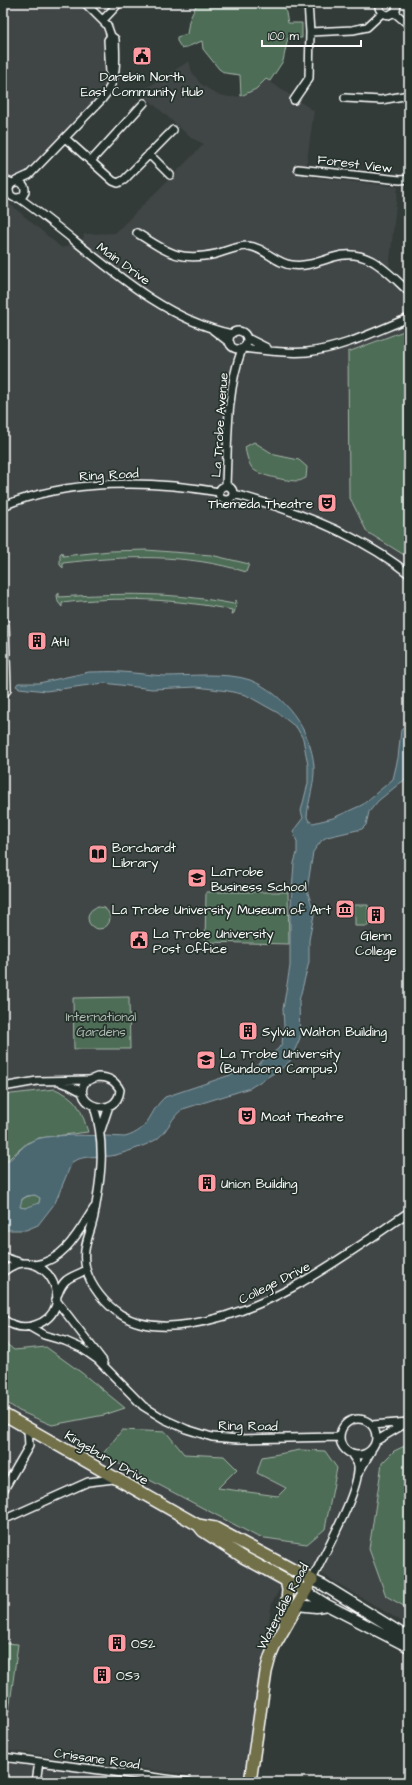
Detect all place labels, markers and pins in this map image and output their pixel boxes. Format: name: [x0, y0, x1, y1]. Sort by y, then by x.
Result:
public building icon: Darebin North East Community Hub: [131, 45, 153, 67]
place label: Darebin North East Community Hub: [81, 68, 204, 102]
theatre icon: Themeda Theatre: [316, 492, 338, 514]
place label: Themeda Theatre: [208, 495, 313, 513]
building icon: AH1: [26, 630, 48, 652]
place label: AH1: [51, 633, 69, 651]
place label: Borchardt Library: [112, 839, 177, 873]
library icon: Borchardt Library: [87, 843, 109, 865]
place label: LaTrobe Business School: [211, 863, 307, 896]
school or university icon: LaTrobe Business School: [186, 867, 208, 889]
museum icon: La Trobe University Museum of Art: [334, 898, 356, 920]
place label: La Trobe University Museum of Art: [111, 901, 332, 920]
building icon: Glenn College: [365, 904, 387, 926]
place label: La Trobe University Post Office: [153, 925, 274, 958]
place label: Glenn College: [355, 927, 397, 961]
public building icon: La Trobe University Post Office: [128, 929, 150, 951]
building icon: Sylvia Walton Building: [237, 1020, 259, 1042]
place label: Sylvia Walton Building: [262, 1023, 387, 1042]
place label: La Trobe University (Bundoora Campus): [220, 1045, 341, 1078]
school or university icon: La Trobe University (Bundoora Campus): [195, 1049, 217, 1071]
theatre icon: Moat Theatre: [236, 1105, 258, 1127]
place label: Moat Theatre: [261, 1108, 344, 1126]
building icon: Union Building: [196, 1172, 218, 1194]
place label: Union Building: [221, 1175, 298, 1194]
building icon: OS2: [106, 1632, 128, 1654]
place label: OS2: [131, 1635, 156, 1653]
building icon: OS3: [91, 1664, 113, 1686]
place label: OS3: [116, 1667, 140, 1685]

